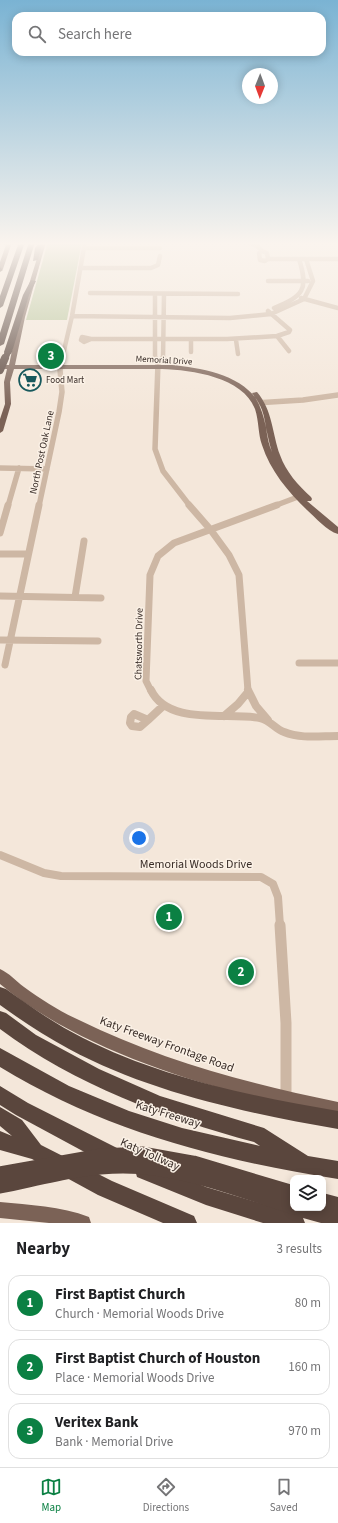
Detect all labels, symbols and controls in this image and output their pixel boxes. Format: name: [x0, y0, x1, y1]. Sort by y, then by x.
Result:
search box: [12, 12, 326, 56]
icon: search: [26, 23, 48, 45]
text: Search here: [58, 24, 132, 45]
north arrow: [242, 68, 278, 104]
pin: 3: [38, 341, 64, 371]
street label: Memorial Drive: [135, 353, 193, 369]
supermarket icon: Food Mart: [17, 367, 43, 393]
place label: Food Mart: [46, 374, 84, 387]
street label: North Post Oak Lane: [26, 409, 58, 495]
street label: Chatsworth Drive: [131, 608, 147, 680]
your location: [129, 828, 149, 848]
street label: Memorial Woods Drive: [140, 856, 252, 873]
pin: 1: [156, 902, 182, 932]
pin: 2: [228, 957, 254, 987]
street label: Katy Freeway Frontage Road: [97, 1012, 236, 1077]
street label: Katy Freeway: [133, 1097, 203, 1132]
street label: Katy Tollway: [117, 1134, 183, 1175]
map controls: [290, 1175, 326, 1211]
button: layers: [290, 1175, 326, 1211]
text: Nearby: [16, 1237, 70, 1261]
text: 3 results: [277, 1240, 322, 1258]
text: First Baptist Church: [55, 1284, 185, 1305]
text: 1: [27, 1294, 33, 1312]
text: 80 m: [295, 1294, 321, 1312]
text: Church · Memorial Woods Drive: [55, 1305, 224, 1323]
text: First Baptist Church of Houston: [55, 1348, 260, 1369]
text: 2: [27, 1358, 33, 1376]
text: 160 m: [288, 1358, 321, 1376]
text: Place · Memorial Woods Drive: [55, 1369, 214, 1387]
text: Veritex Bank: [55, 1412, 138, 1433]
text: 3: [27, 1422, 33, 1440]
text: 970 m: [288, 1422, 321, 1440]
text: Bank · Memorial Drive: [55, 1433, 173, 1451]
tab: Map: [40, 1476, 62, 1515]
tab: Directions: [143, 1476, 189, 1515]
tab: Saved: [270, 1476, 298, 1515]

